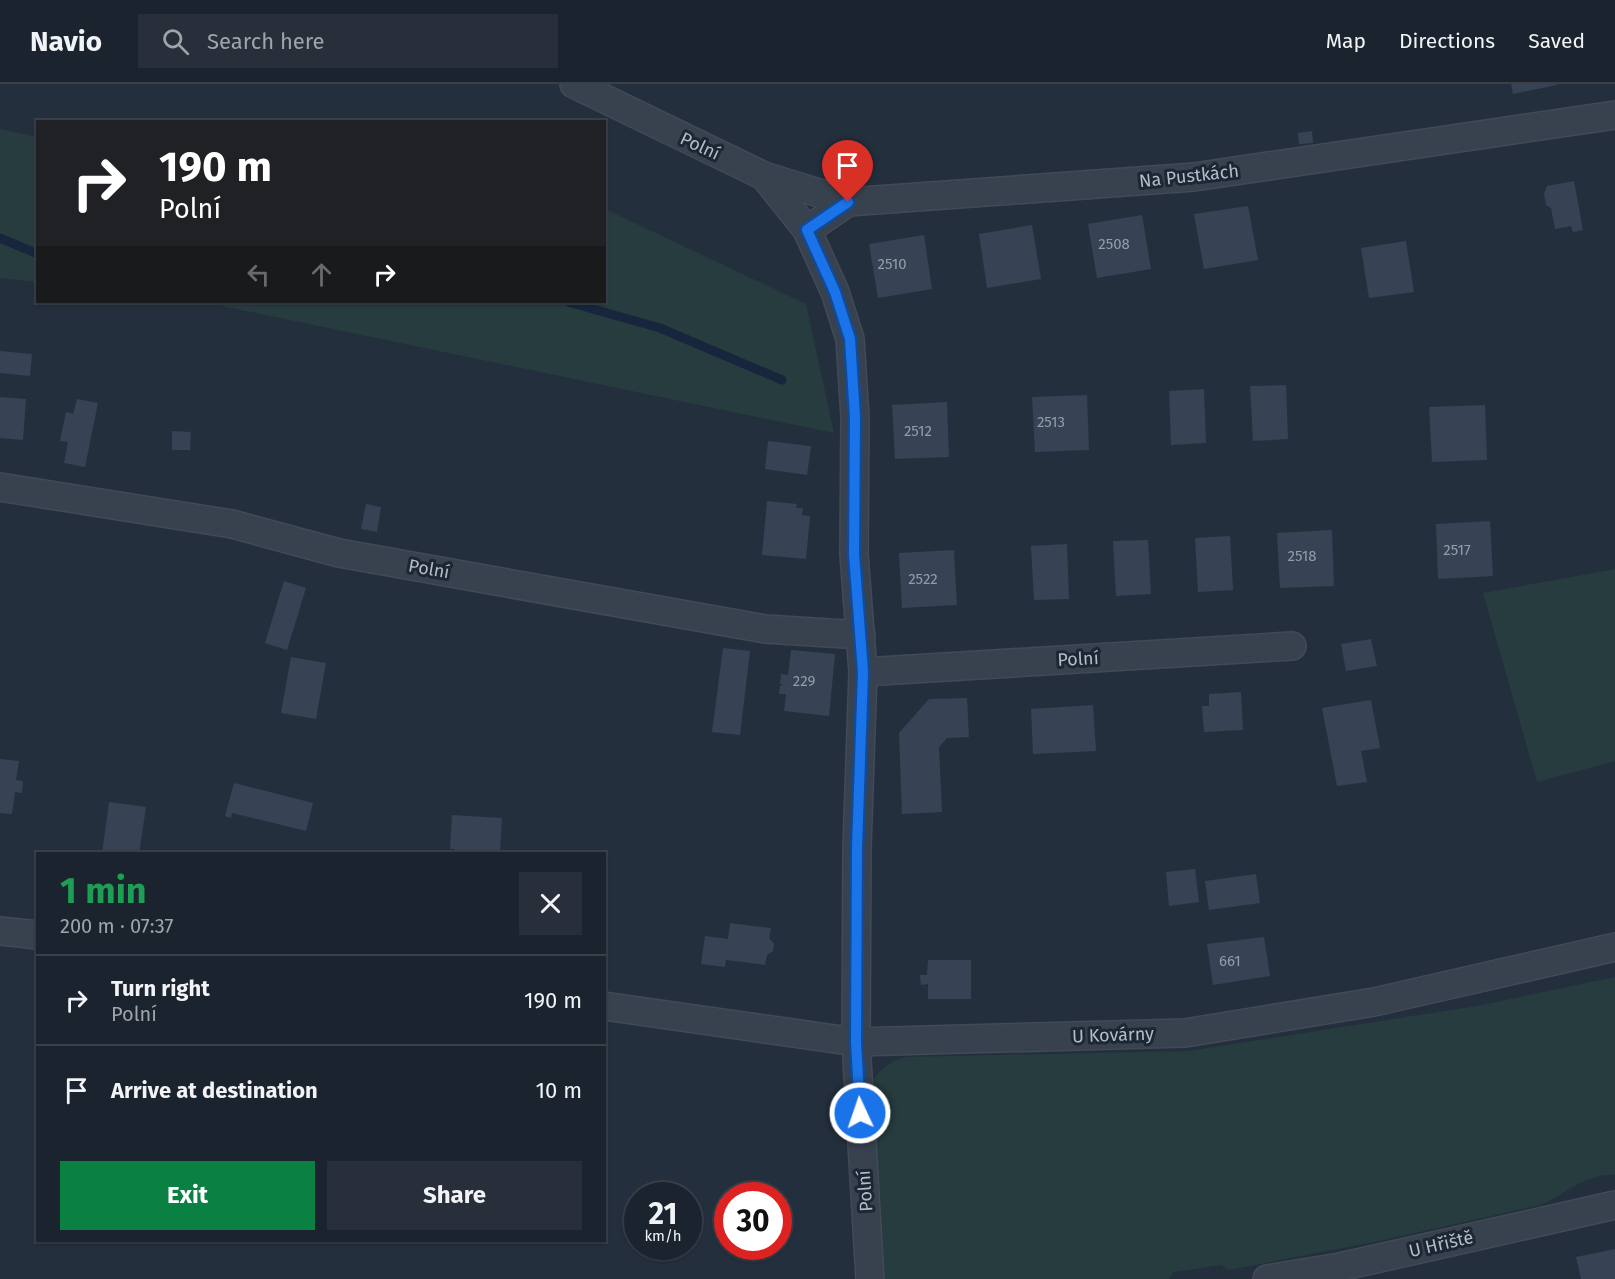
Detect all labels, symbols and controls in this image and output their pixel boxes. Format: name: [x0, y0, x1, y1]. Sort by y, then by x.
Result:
search box: [138, 14, 558, 68]
text: Navio: [30, 25, 102, 58]
icon: search: [159, 25, 192, 58]
text: Search here: [207, 28, 325, 55]
text: Map: [1326, 28, 1366, 54]
text: Directions: [1399, 28, 1495, 54]
text: Saved: [1528, 28, 1585, 54]
street label: Polní: [677, 127, 723, 165]
pin: [822, 140, 873, 202]
text: 190 m: [159, 142, 272, 192]
icon: right: [60, 144, 138, 222]
icon: arrive: [831, 149, 864, 182]
street label: Na Pustkách: [1138, 160, 1240, 192]
text: Polní: [159, 193, 221, 225]
house number: 2508: [1098, 235, 1130, 253]
house number: 2510: [877, 255, 907, 273]
icon: left: [242, 258, 275, 291]
icon: ahead: [305, 258, 338, 291]
icon: right: [368, 258, 401, 291]
house number: 2513: [1037, 413, 1065, 431]
house number: 2512: [904, 422, 932, 440]
house number: 2517: [1443, 541, 1471, 559]
house number: 2518: [1288, 547, 1316, 565]
street label: Polní: [407, 555, 451, 583]
house number: 2522: [908, 570, 938, 588]
street label: Polní: [1057, 647, 1099, 671]
house number: 229: [793, 672, 815, 690]
text: 1 min: [60, 869, 147, 913]
button: close: [519, 872, 582, 935]
text: 200 m · 07:37: [60, 914, 173, 938]
house number: 661: [1219, 952, 1241, 970]
text: Turn right: [111, 975, 210, 1002]
icon: right: [60, 984, 93, 1017]
text: 190 m: [524, 987, 582, 1014]
text: Polní: [111, 1002, 157, 1026]
street label: U Kovárny: [1072, 1023, 1155, 1047]
icon: arrive: [60, 1074, 93, 1107]
text: Arrive at destination: [111, 1077, 318, 1104]
text: 10 m: [536, 1077, 582, 1104]
position arrow: [828, 1081, 892, 1145]
button: Exit: [60, 1161, 315, 1230]
button: Share: [327, 1161, 582, 1230]
street label: Polní: [853, 1170, 877, 1212]
speed limit sign: 30: [714, 1182, 792, 1260]
text: 21: [649, 1196, 677, 1232]
street label: U Hřiště: [1407, 1226, 1475, 1262]
text: km/h: [644, 1227, 682, 1245]

